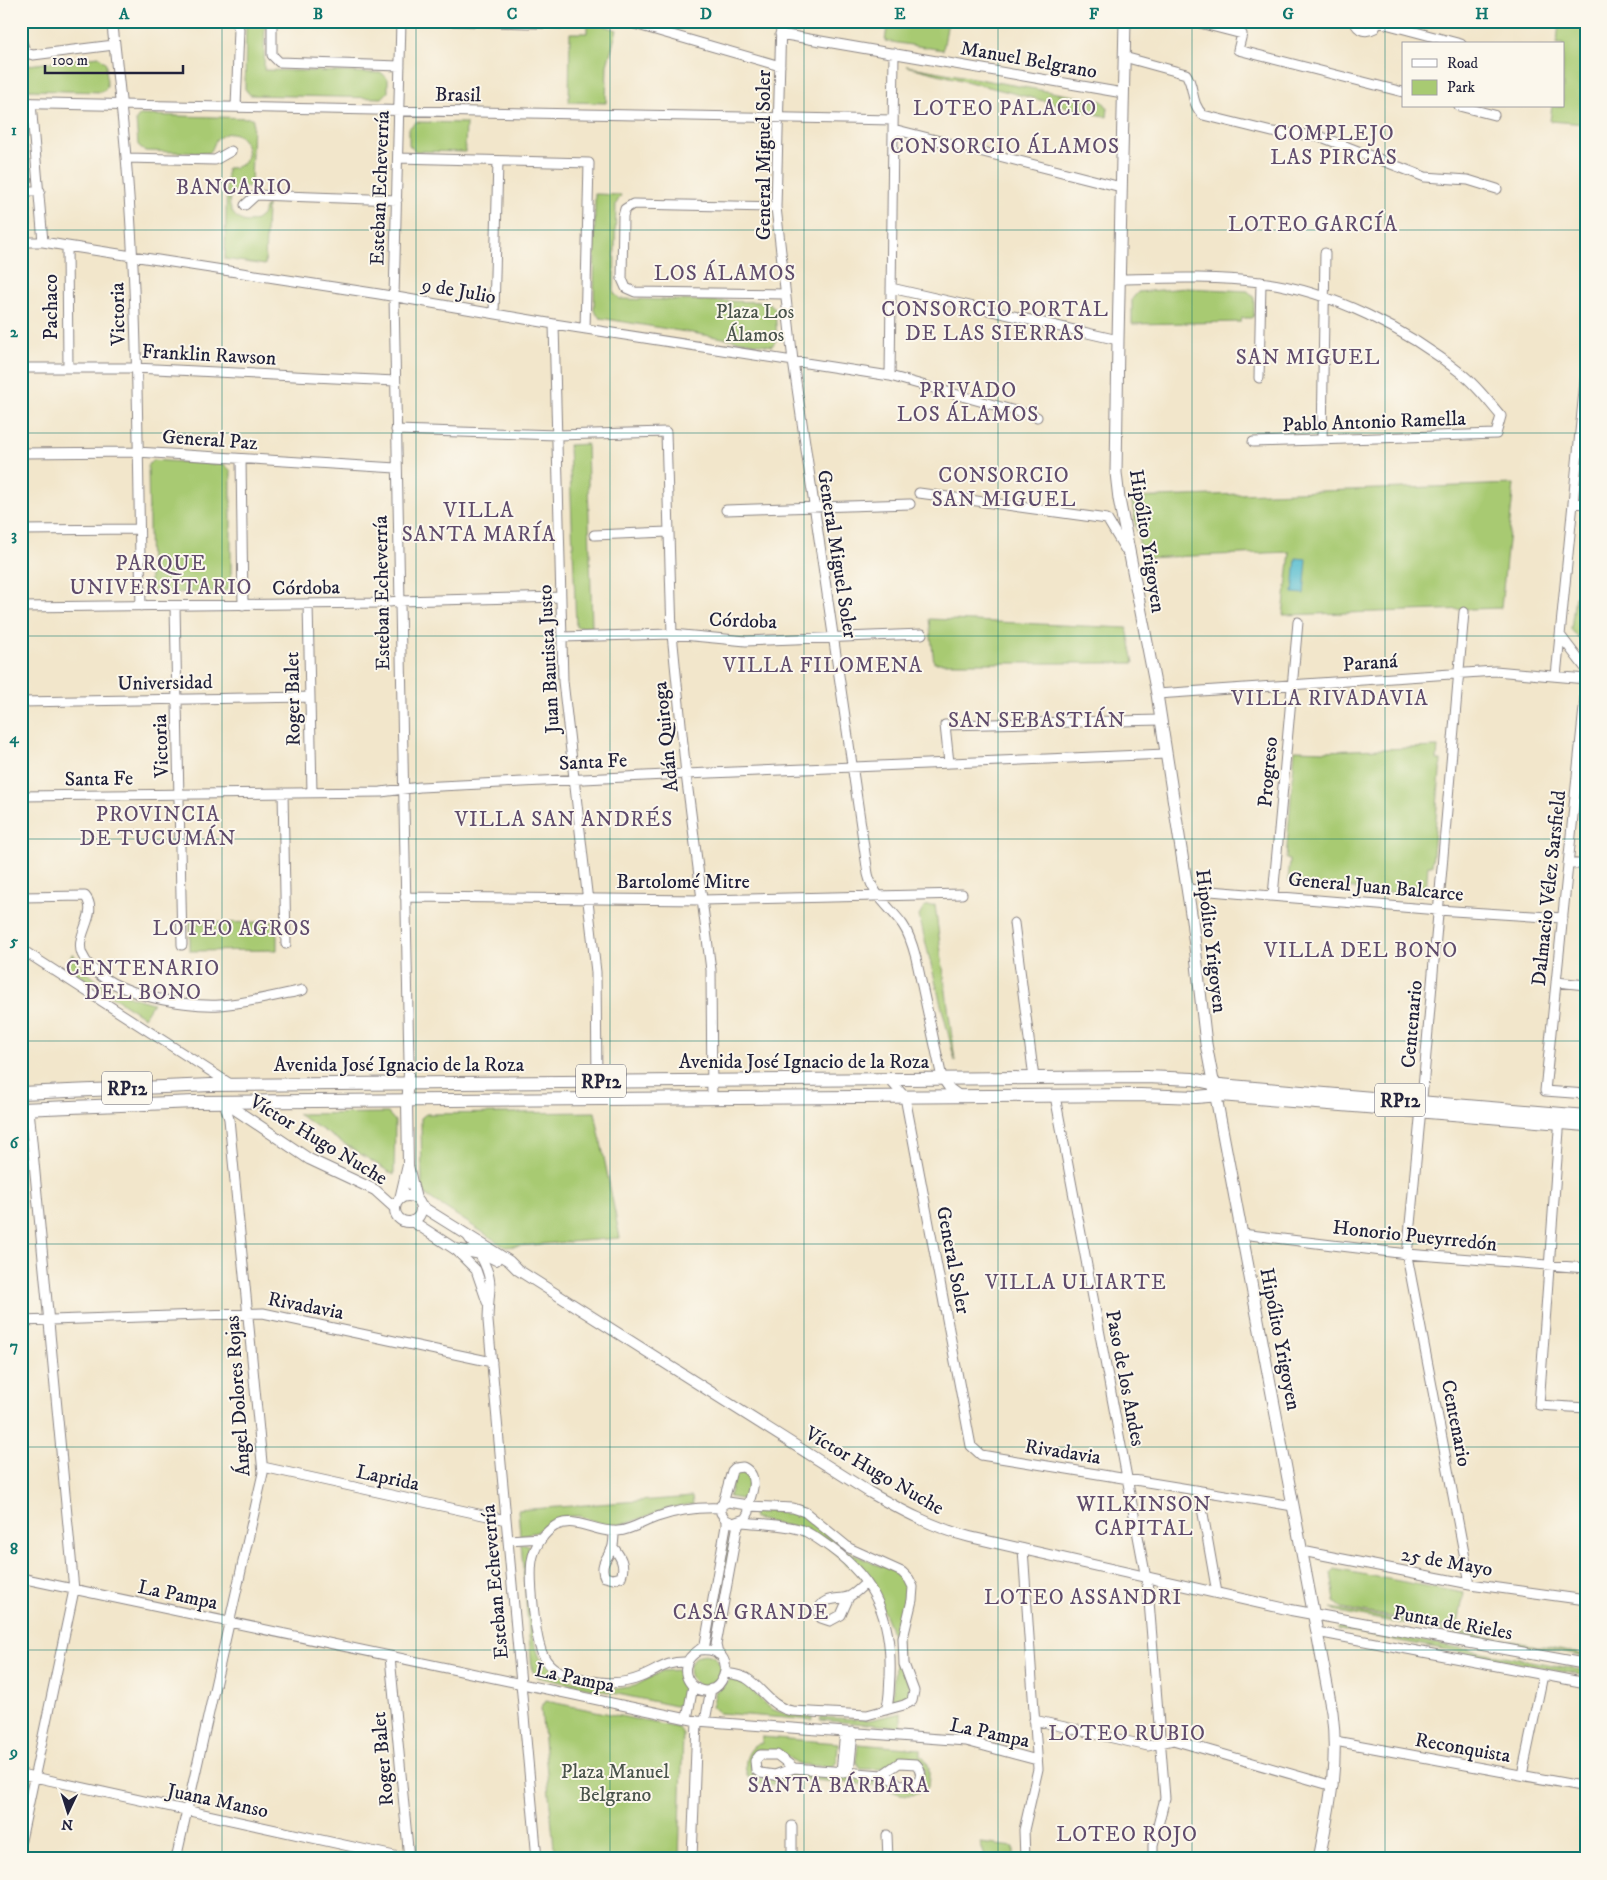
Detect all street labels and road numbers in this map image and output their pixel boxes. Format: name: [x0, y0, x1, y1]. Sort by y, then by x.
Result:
street label: Manuel Belgrano: [959, 36, 1099, 85]
street label: General Miguel Soler: [752, 69, 777, 240]
street label: Brasil: [435, 83, 481, 108]
street label: Esteban Echeverría: [365, 110, 396, 266]
street label: 9 de Julio: [419, 272, 498, 310]
street label: Pachaco: [39, 274, 64, 340]
street label: Victoria: [105, 282, 132, 347]
street label: Franklin Rawson: [141, 339, 277, 372]
street label: Pablo Antonio Ramella: [1282, 407, 1467, 438]
street label: General Paz: [161, 425, 259, 456]
street label: General Miguel Soler: [811, 468, 862, 641]
street label: Hipólito Yrigoyen: [1123, 468, 1170, 615]
street label: Esteban Echeverría: [369, 515, 396, 671]
street label: Córdoba: [272, 575, 341, 602]
street label: Juan Bautista Justo: [533, 584, 566, 736]
street label: Córdoba: [709, 608, 778, 635]
street label: Paraná: [1342, 649, 1399, 678]
street label: Roger Balet: [280, 652, 307, 746]
street label: Universidad: [117, 670, 213, 697]
street label: Adán Quiroga: [648, 680, 685, 793]
street label: Victoria: [148, 713, 175, 779]
street label: Progreso: [1253, 736, 1284, 808]
street label: Santa Fe: [558, 748, 628, 777]
street label: Santa Fe: [65, 766, 134, 793]
street label: Dalmacio Vélez Sarsfield: [1527, 789, 1572, 987]
street label: General Juan Balcarce: [1287, 867, 1465, 908]
street label: Hipólito Yrigoyen: [1189, 868, 1232, 1015]
street label: Bartolomé Mitre: [616, 870, 750, 895]
street label: Centenario: [1396, 979, 1429, 1069]
street label: Avenida José Ignacio de la Roza: [679, 1050, 930, 1075]
street label: Avenida José Ignacio de la Roza: [274, 1053, 525, 1078]
road number: RP12: [576, 1064, 626, 1098]
road number: RP12: [102, 1072, 152, 1104]
road number: RP12: [1375, 1084, 1425, 1116]
street label: Víctor Hugo Nuche: [244, 1089, 392, 1191]
street label: General Soler: [930, 1204, 975, 1317]
street label: Honorio Pueyrredón: [1331, 1215, 1499, 1258]
street label: Hipólito Yrigoyen: [1253, 1266, 1306, 1413]
street label: Rivadavia: [266, 1287, 346, 1326]
street label: Paso de los Andes: [1099, 1308, 1150, 1449]
street label: Ángel Dolores Rojas: [219, 1314, 257, 1477]
street label: Centenario: [1435, 1378, 1476, 1469]
street label: Víctor Hugo Nuche: [799, 1421, 948, 1521]
street label: Rivadavia: [1023, 1434, 1103, 1471]
street label: Laprida: [354, 1460, 422, 1497]
street label: Esteban Echeverría: [476, 1503, 515, 1660]
street label: 25 de Mayo: [1399, 1542, 1494, 1583]
street label: La Pampa: [136, 1575, 220, 1616]
street label: Punta de Rieles: [1391, 1601, 1515, 1646]
street label: La Pampa: [533, 1658, 617, 1699]
street label: Roger Balet: [367, 1711, 400, 1807]
street label: La Pampa: [948, 1713, 1032, 1754]
street label: Reconquista: [1413, 1728, 1513, 1769]
street label: Juana Manso: [163, 1778, 270, 1824]

